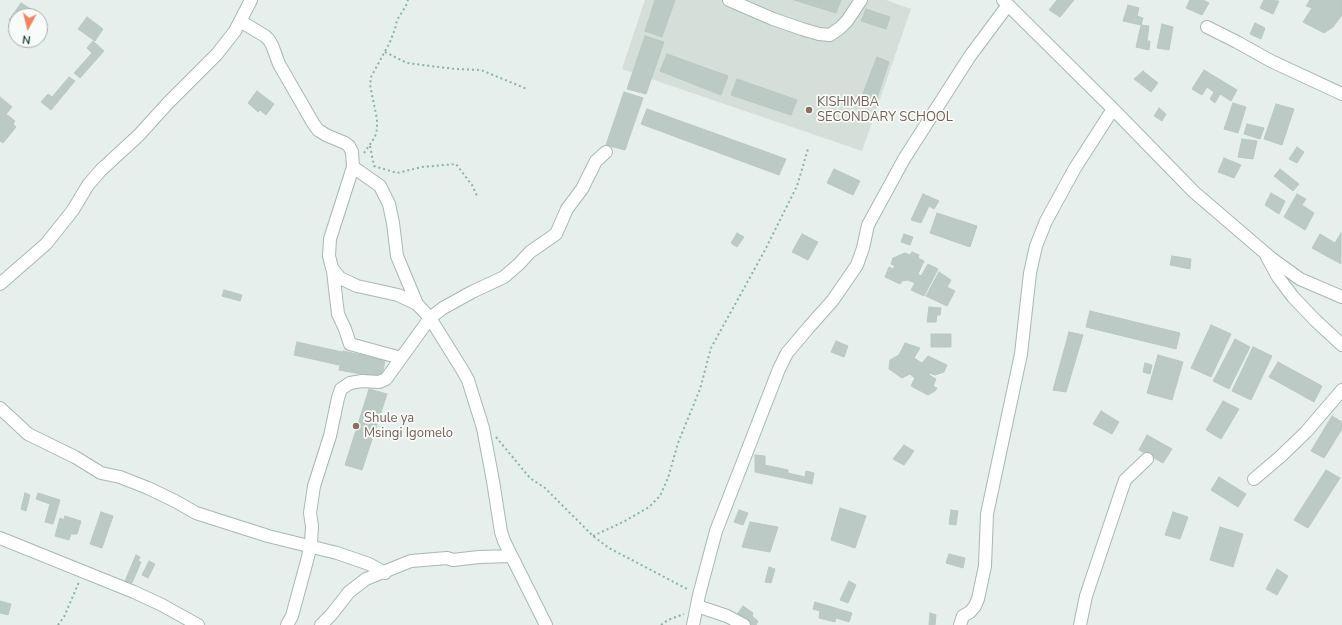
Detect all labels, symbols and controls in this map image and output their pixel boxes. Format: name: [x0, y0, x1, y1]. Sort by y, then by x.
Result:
north arrow: [8, 8, 48, 48]
text: N: [22, 31, 32, 47]
place label: KISHIMBA SECONDARY SCHOOL: [817, 95, 953, 126]
marker: KISHIMBA SECONDARY SCHOOL: [804, 105, 814, 115]
place label: Shule ya Msingi Igomelo: [364, 411, 453, 442]
marker: Shule ya Msingi Igomelo: [351, 421, 361, 431]

